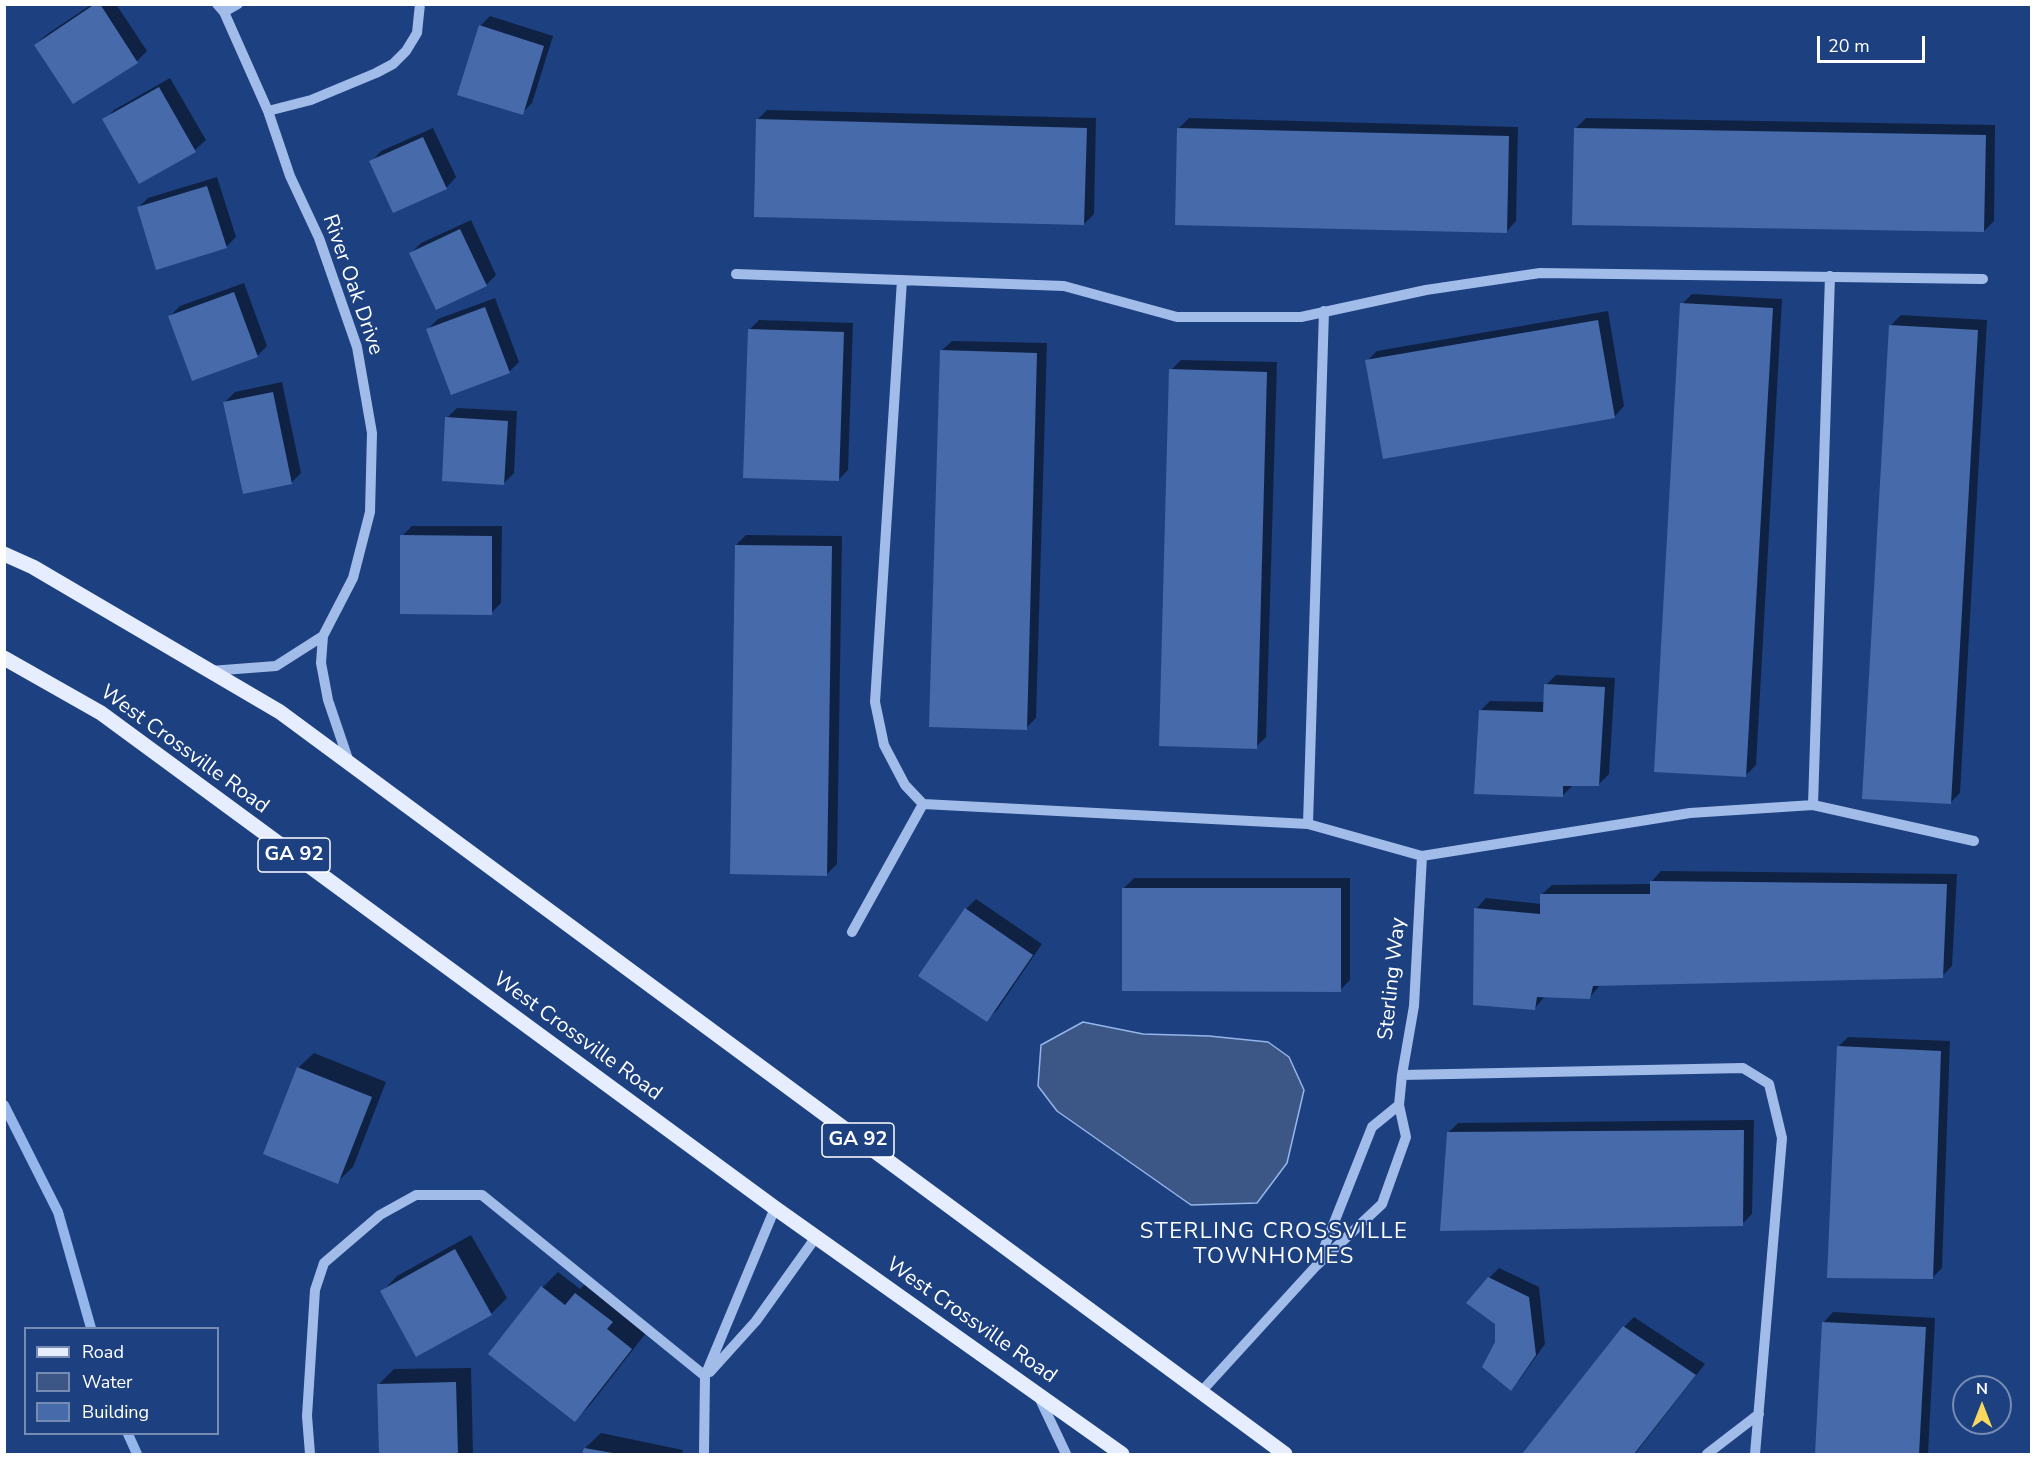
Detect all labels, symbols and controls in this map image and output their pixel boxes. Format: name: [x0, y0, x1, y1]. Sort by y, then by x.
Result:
scale bar: [1820, 24, 1928, 62]
text: 20 m: [1828, 34, 1870, 58]
street label: River Oak Drive: [316, 212, 388, 358]
street label: West Crossville Road: [95, 680, 273, 820]
road number: GA 92: [258, 838, 330, 872]
street label: Sterling Way: [1374, 916, 1412, 1042]
street label: West Crossville Road: [488, 967, 666, 1107]
road number: GA 92: [822, 1123, 894, 1157]
district label: STERLING CROSSVILLE TOWNHOMES: [1140, 1220, 1408, 1272]
street label: West Crossville Road: [881, 1253, 1061, 1389]
legend: [24, 1327, 219, 1435]
text: Road: [82, 1340, 124, 1364]
text: Water: [82, 1370, 133, 1394]
north arrow: [1952, 1375, 2012, 1435]
text: N: [1976, 1378, 1988, 1400]
text: Building: [82, 1400, 149, 1424]

